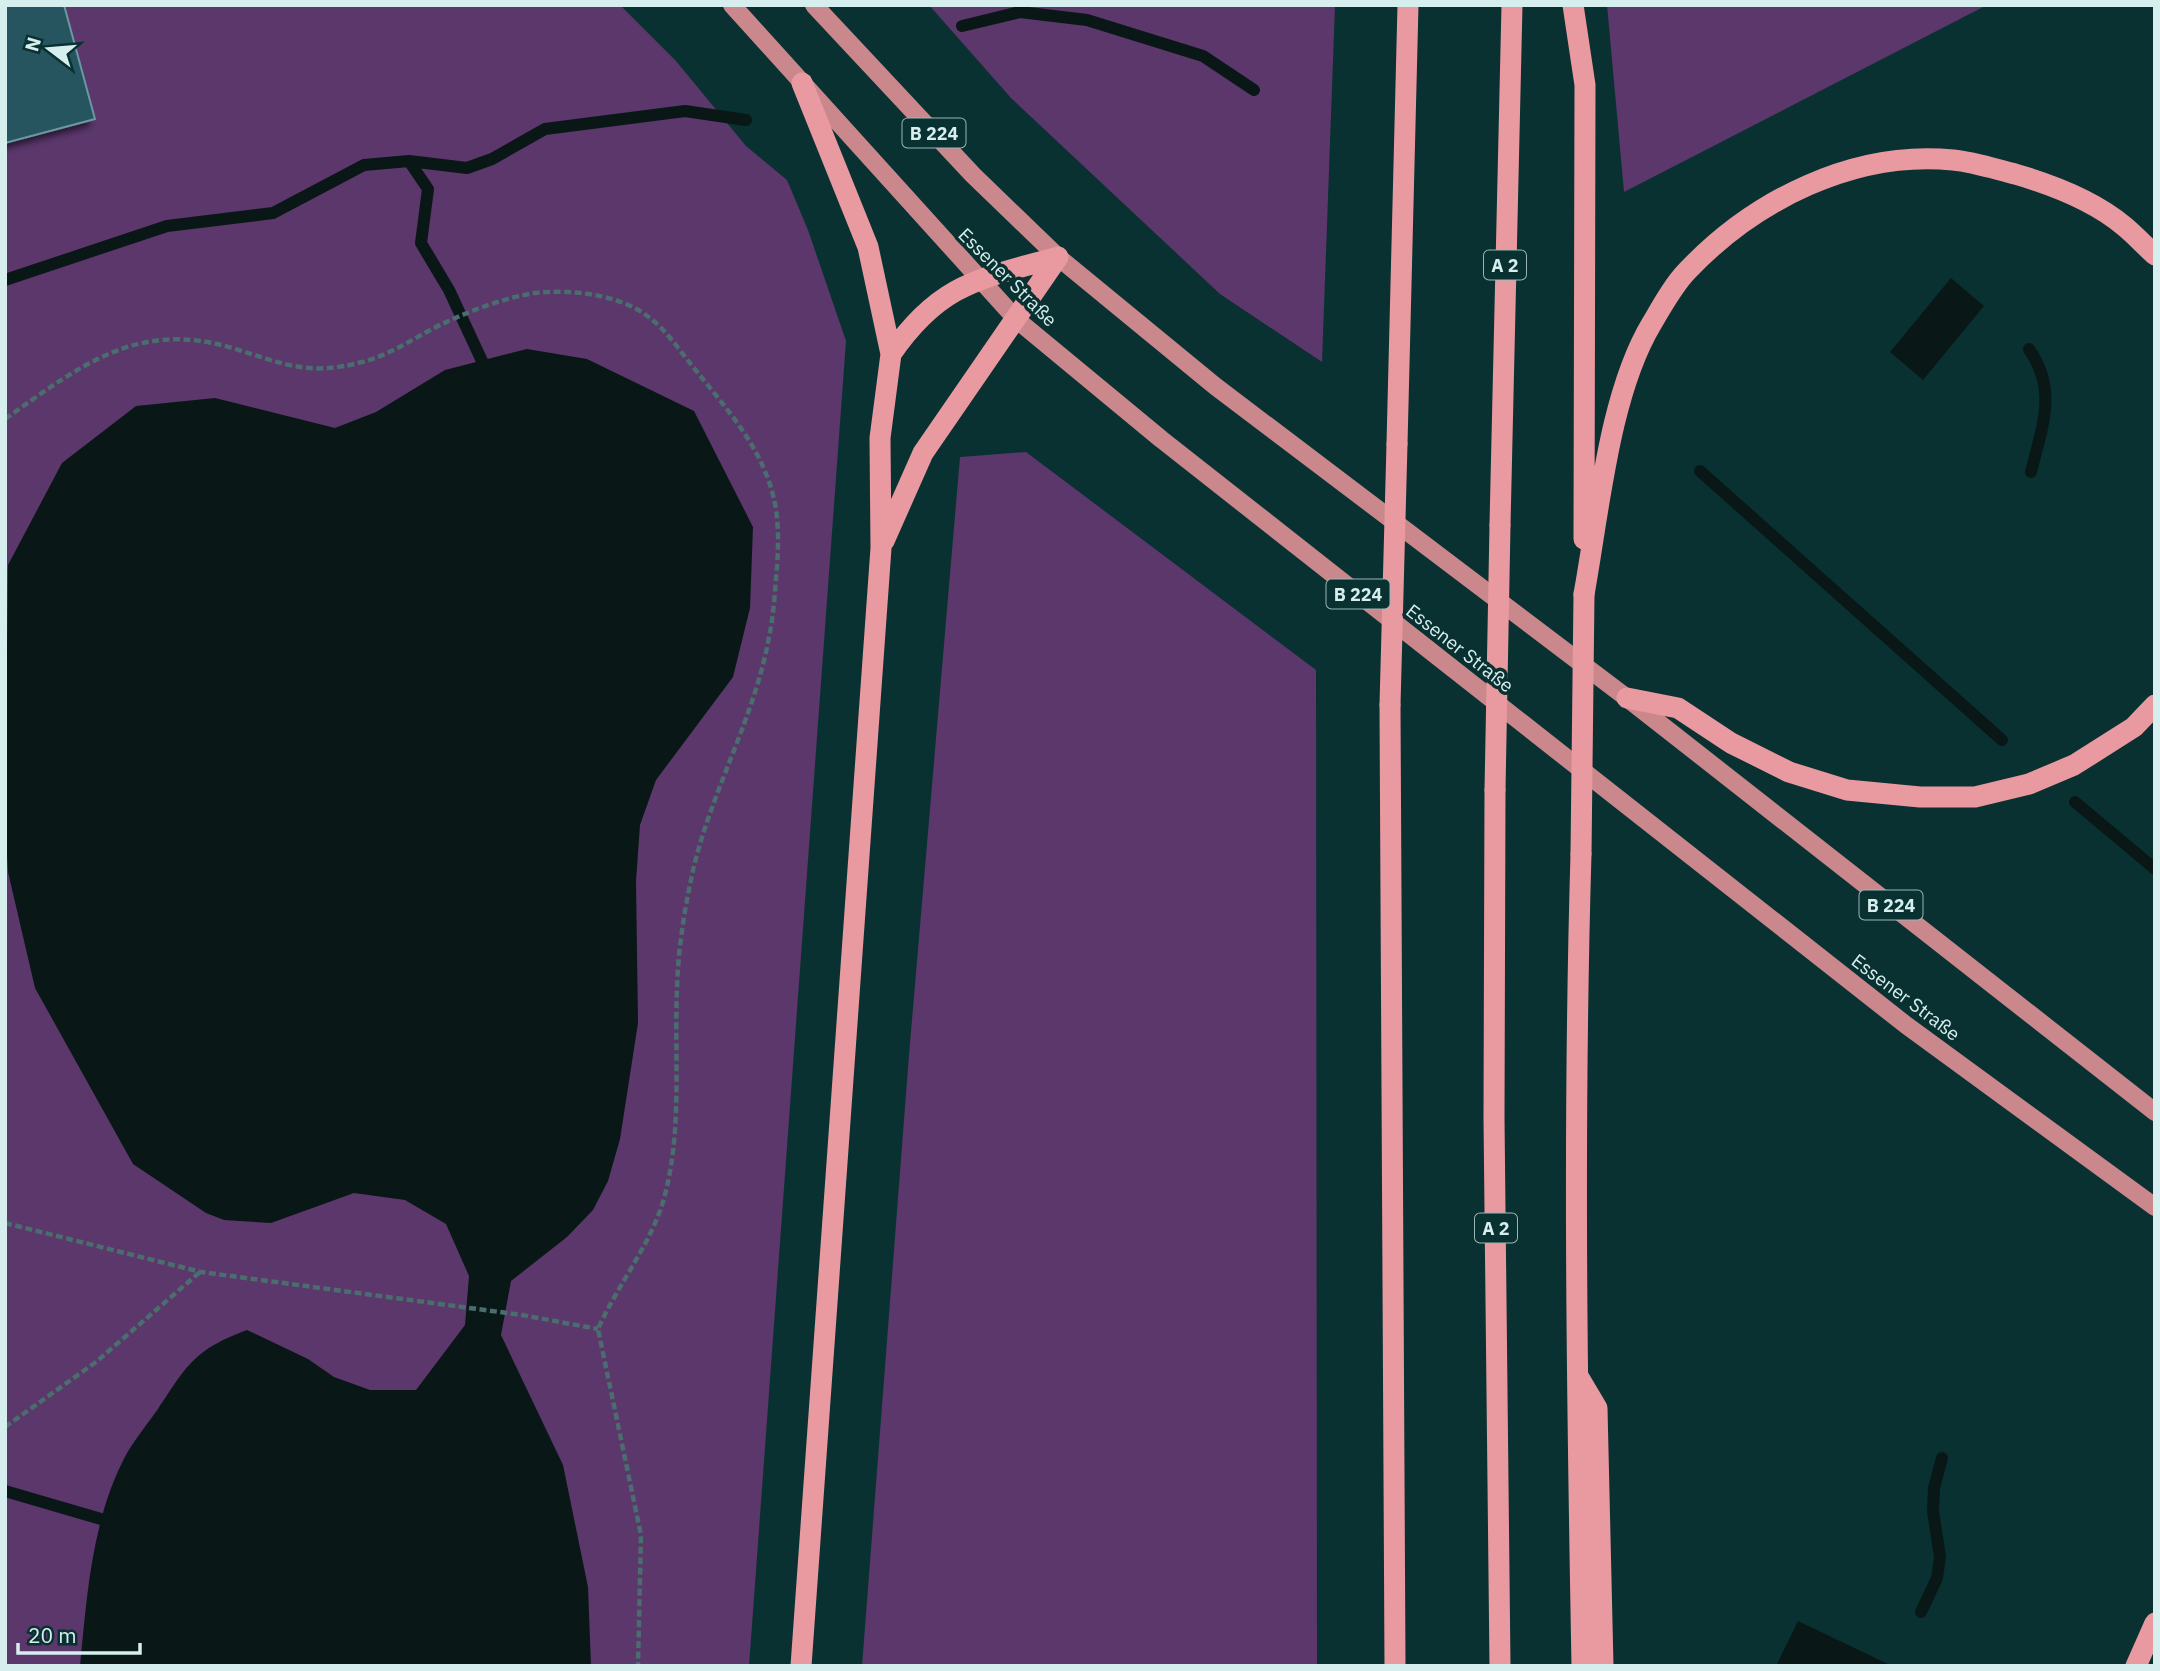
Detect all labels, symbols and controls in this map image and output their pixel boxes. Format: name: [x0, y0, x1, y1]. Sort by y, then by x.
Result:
north arrow: [14, 14, 84, 84]
text: N: [19, 34, 46, 54]
road number: B 224: [902, 118, 965, 148]
street label: Essener Straße: [954, 223, 1062, 331]
road number: A 2: [1484, 250, 1526, 279]
road number: B 224: [1326, 580, 1390, 608]
street label: Essener Straße: [1401, 599, 1519, 697]
road number: B 224: [1860, 890, 1923, 920]
street label: Essener Straße: [1847, 948, 1965, 1046]
road number: A 2: [1475, 1213, 1517, 1242]
scale bar: [18, 1612, 140, 1656]
text: 20 m: [28, 1621, 77, 1649]

